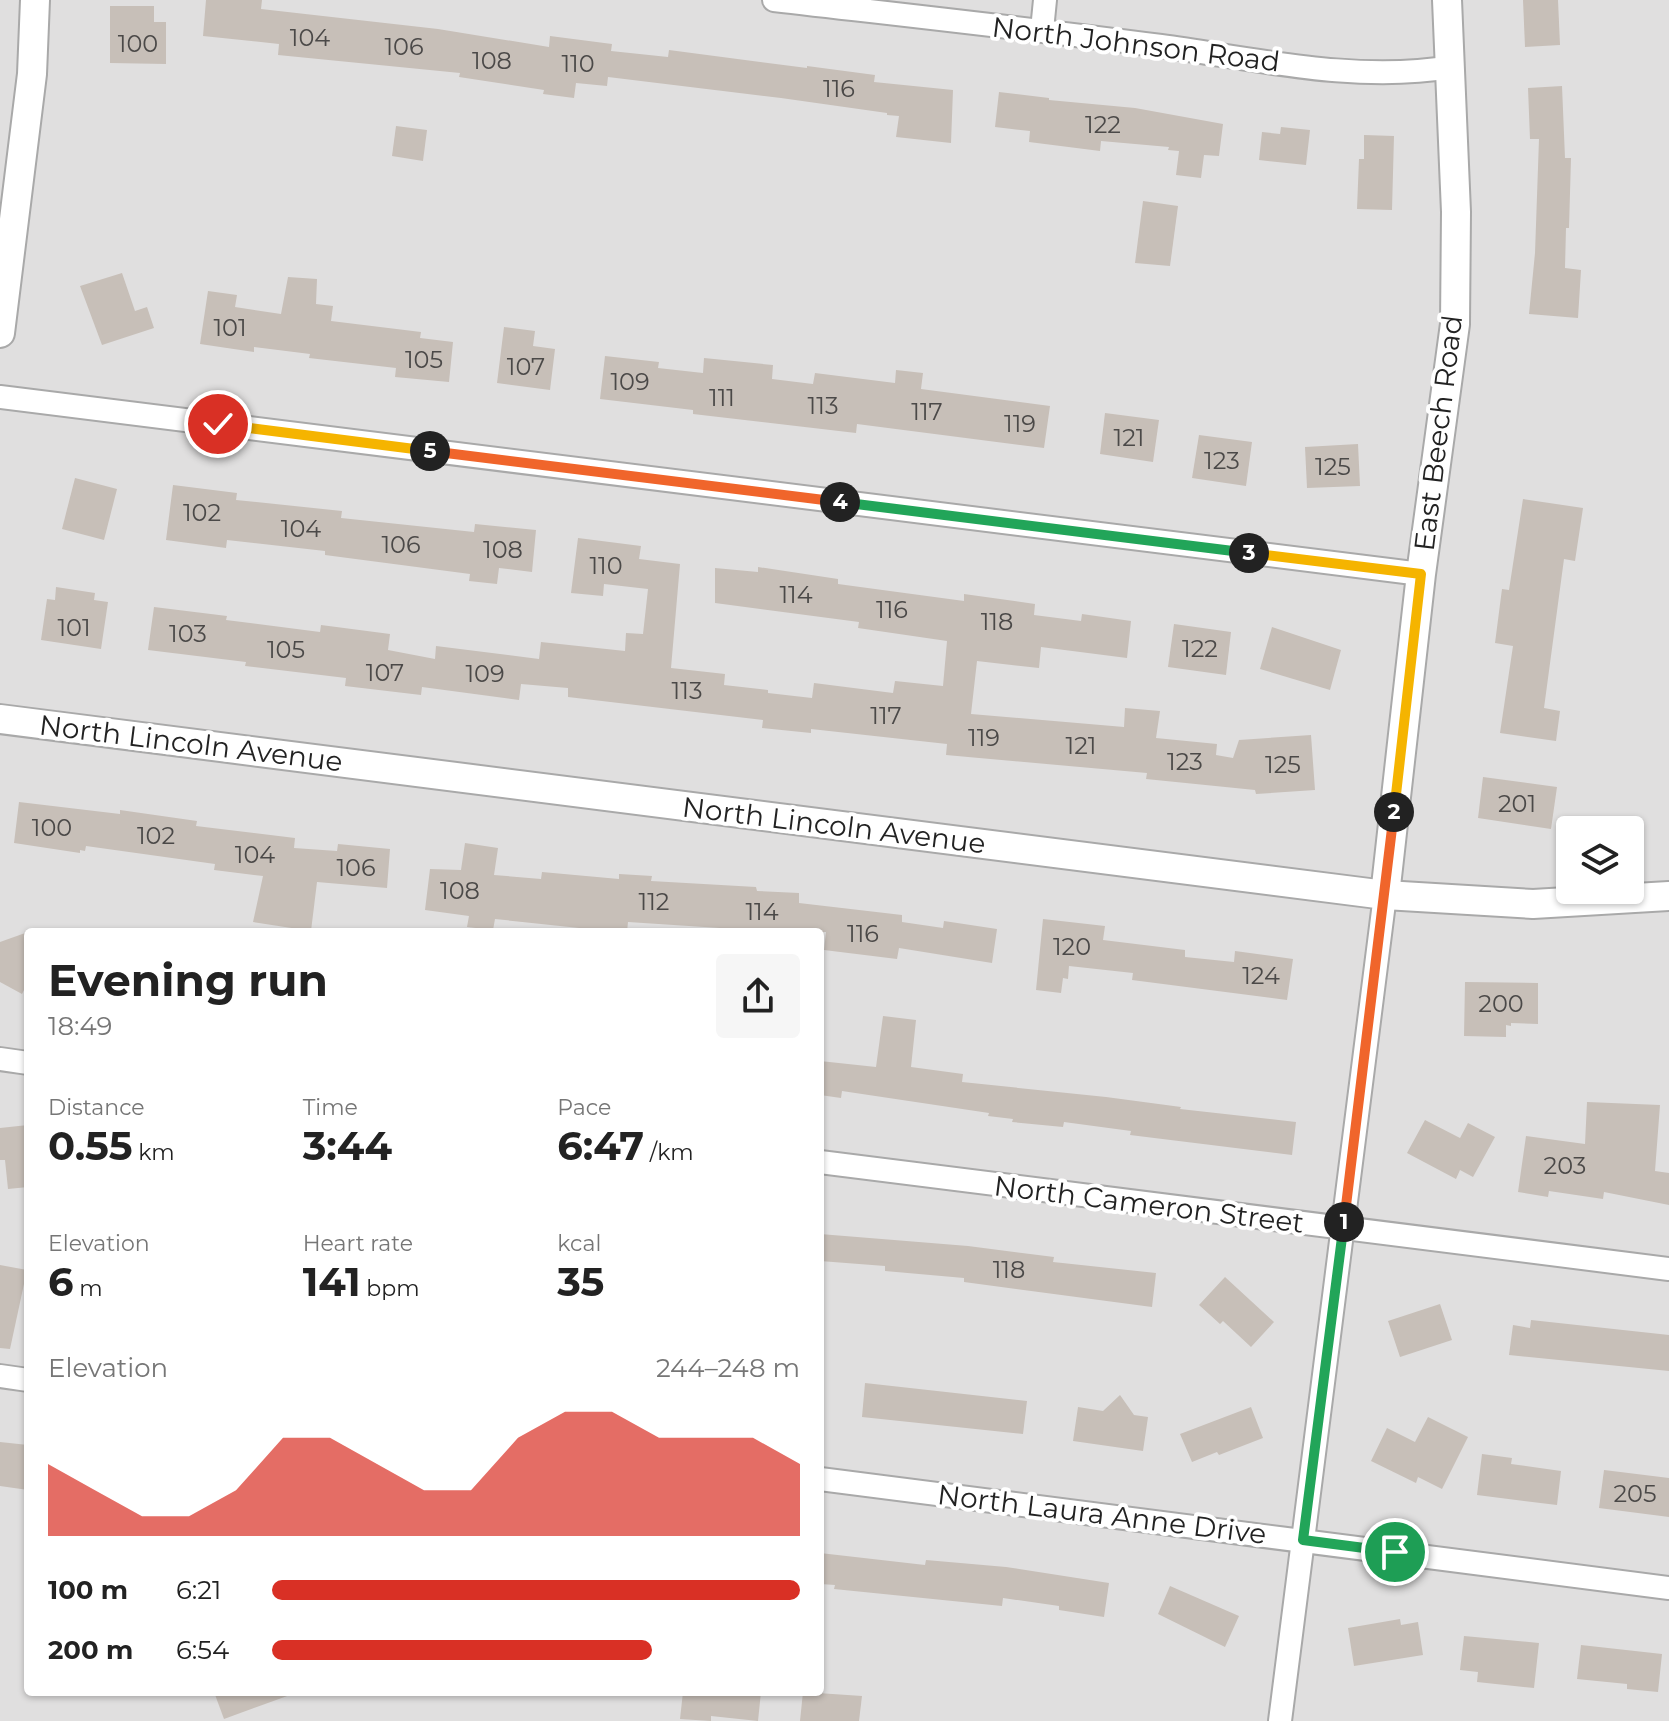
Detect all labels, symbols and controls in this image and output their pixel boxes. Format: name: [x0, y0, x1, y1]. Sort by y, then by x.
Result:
street label: North Johnson Road: [990, 9, 1282, 79]
house number: 104: [290, 23, 330, 52]
house number: 100: [118, 29, 158, 58]
house number: 106: [384, 32, 424, 61]
house number: 108: [472, 46, 512, 75]
house number: 110: [561, 49, 595, 78]
house number: 116: [823, 74, 855, 103]
house number: 122: [1085, 110, 1121, 139]
house number: 101: [213, 313, 247, 342]
street label: East Beech Road: [1407, 313, 1469, 553]
house number: 105: [405, 345, 443, 374]
house number: 107: [507, 352, 545, 381]
house number: 109: [610, 367, 650, 396]
house number: 111: [709, 383, 735, 412]
pin: [184, 390, 252, 458]
house number: 113: [808, 391, 838, 420]
house number: 117: [911, 397, 943, 426]
icon: check: [196, 402, 240, 446]
house number: 119: [1004, 409, 1036, 438]
house number: 121: [1114, 423, 1144, 452]
pin: 5: [410, 431, 450, 471]
text: 5: [423, 437, 437, 464]
house number: 123: [1204, 446, 1240, 475]
house number: 125: [1315, 452, 1351, 481]
pin: 4: [820, 482, 860, 522]
text: 4: [832, 488, 848, 515]
house number: 102: [183, 498, 221, 527]
house number: 104: [281, 514, 321, 543]
house number: 106: [381, 530, 421, 559]
pin: 3: [1229, 533, 1269, 573]
house number: 108: [483, 535, 523, 564]
text: 3: [1242, 539, 1256, 566]
house number: 110: [589, 551, 623, 580]
house number: 114: [779, 580, 813, 609]
house number: 116: [876, 595, 908, 624]
house number: 118: [981, 607, 1013, 636]
house number: 101: [57, 613, 91, 642]
house number: 103: [169, 619, 207, 648]
house number: 122: [1182, 634, 1218, 663]
house number: 105: [267, 635, 305, 664]
house number: 107: [366, 658, 404, 687]
house number: 109: [465, 659, 505, 688]
house number: 113: [672, 676, 702, 705]
house number: 117: [870, 701, 902, 730]
street label: North Lincoln Avenue: [38, 708, 344, 778]
house number: 119: [968, 723, 1000, 752]
house number: 121: [1066, 731, 1096, 760]
house number: 123: [1167, 747, 1203, 776]
house number: 125: [1265, 750, 1301, 779]
house number: 201: [1498, 789, 1536, 818]
street label: North Lincoln Avenue: [681, 790, 987, 860]
pin: 2: [1374, 792, 1414, 832]
text: 2: [1388, 798, 1400, 825]
house number: 100: [32, 813, 72, 842]
map controls: [1556, 816, 1644, 904]
button: layers: [1556, 816, 1644, 904]
house number: 102: [137, 821, 175, 850]
house number: 104: [235, 840, 275, 869]
house number: 106: [336, 853, 376, 882]
house number: 108: [440, 876, 480, 905]
house number: 112: [639, 887, 669, 916]
house number: 114: [745, 897, 779, 926]
house number: 116: [847, 919, 879, 948]
house number: 120: [1053, 932, 1091, 961]
text: Evening run: [48, 953, 328, 1007]
button: share: [716, 954, 800, 1038]
house number: 124: [1242, 961, 1280, 990]
house number: 200: [1478, 989, 1524, 1018]
text: 18:49: [48, 1010, 112, 1042]
text: Distance: [48, 1094, 145, 1121]
text: Time: [303, 1094, 358, 1121]
text: Pace: [557, 1094, 611, 1121]
text: 0.55: [48, 1121, 133, 1170]
text: 3:44: [303, 1121, 392, 1170]
text: 6:47: [557, 1121, 644, 1170]
text: km: [133, 1139, 175, 1166]
text: /km: [644, 1139, 694, 1166]
house number: 203: [1544, 1151, 1586, 1180]
street label: North Cameron Street: [992, 1168, 1306, 1240]
pin: 1: [1324, 1202, 1364, 1242]
text: 1: [1340, 1208, 1348, 1235]
text: Elevation: [48, 1230, 150, 1257]
text: Heart rate: [303, 1230, 413, 1257]
text: kcal: [557, 1230, 601, 1257]
house number: 118: [993, 1255, 1025, 1284]
text: 6: [48, 1257, 73, 1306]
text: 141: [303, 1257, 361, 1306]
text: 35: [557, 1257, 604, 1306]
text: m: [73, 1275, 103, 1302]
text: bpm: [361, 1275, 420, 1302]
text: Elevation: [48, 1352, 168, 1384]
text: 244–248 m: [656, 1352, 800, 1384]
street label: North Laura Anne Drive: [936, 1477, 1268, 1551]
house number: 205: [1613, 1479, 1657, 1508]
pin: [1361, 1518, 1429, 1586]
icon: arrive: [1373, 1530, 1417, 1574]
text: 100 m: [48, 1574, 128, 1606]
text: 6:21: [176, 1574, 222, 1606]
text: 200 m: [48, 1634, 133, 1666]
text: 6:54: [176, 1634, 229, 1666]

